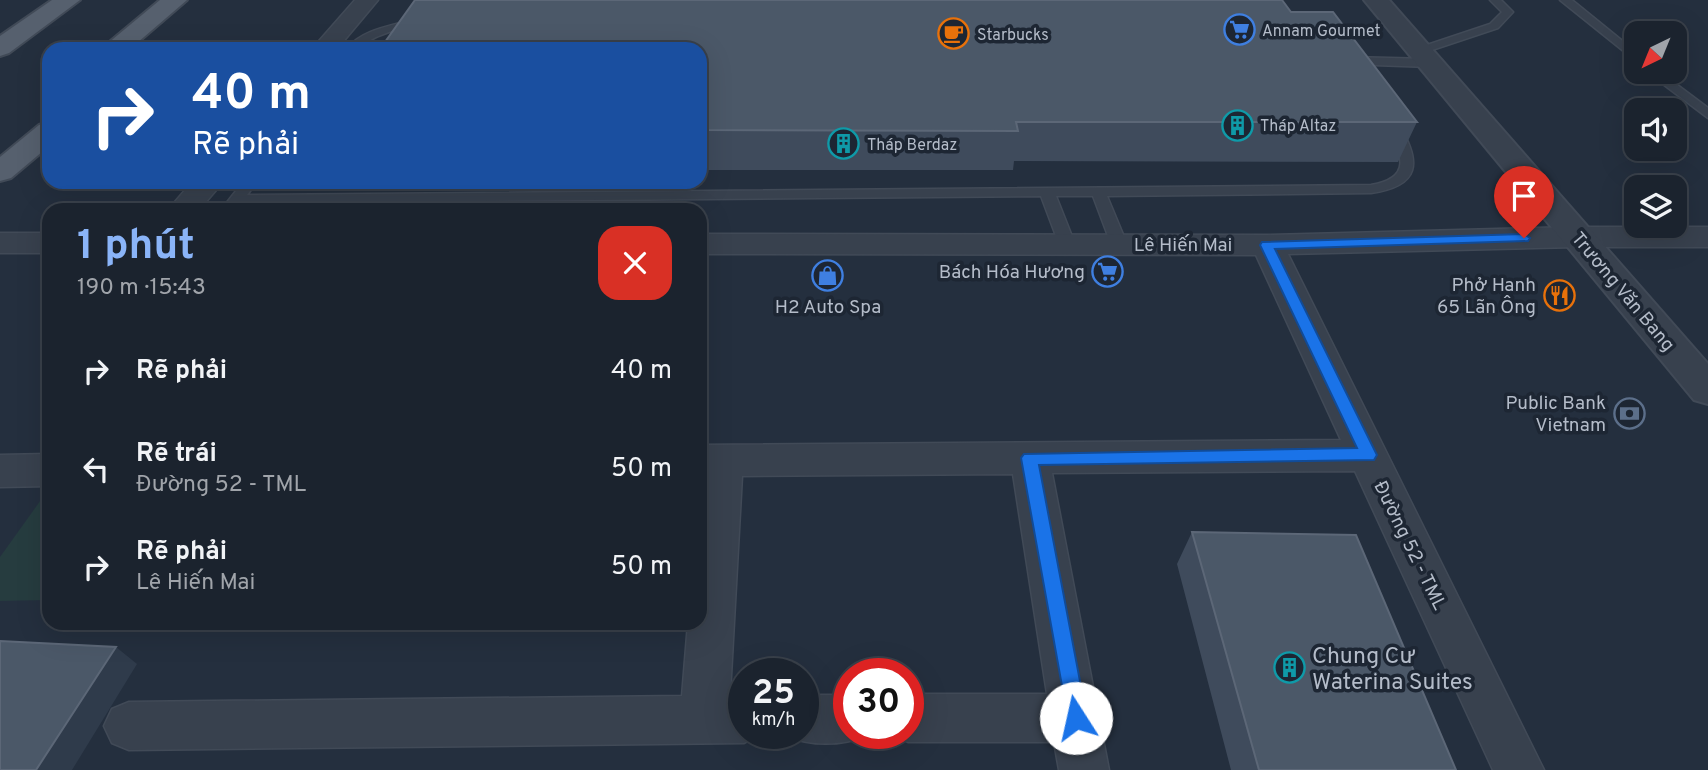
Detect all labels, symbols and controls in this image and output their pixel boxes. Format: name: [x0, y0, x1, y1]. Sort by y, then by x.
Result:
supermarket icon: Annam Gourmet: [1222, 13, 1256, 47]
cafe icon: Starbucks: [937, 17, 971, 51]
north arrow: [1624, 21, 1687, 84]
map controls: [1624, 21, 1687, 238]
place label: Annam Gourmet: [1262, 22, 1381, 42]
place label: Starbucks: [977, 26, 1049, 46]
text: 40 m: [192, 65, 311, 127]
icon: right: [77, 70, 168, 161]
button: sound: [1624, 98, 1687, 161]
building icon: Tháp Altaz: [1220, 108, 1254, 142]
place label: Tháp Altaz: [1260, 117, 1336, 137]
text: Rẽ phải: [192, 126, 299, 166]
building icon: Tháp Berdaz: [827, 127, 861, 161]
place label: Tháp Berdaz: [867, 136, 957, 156]
pin: [1494, 166, 1554, 238]
button: layers: [1624, 175, 1687, 238]
icon: arrive: [1505, 177, 1543, 215]
text: 1 phút: [77, 221, 195, 274]
button: close: [598, 226, 672, 300]
street label: Trương Văn Bang: [1565, 228, 1679, 357]
street label: Lê Hiến Mai: [1134, 234, 1232, 258]
supermarket icon: Bách Hóa Hương: [1091, 254, 1125, 288]
shop icon: H2 Auto Spa: [811, 258, 845, 292]
place label: Bách Hóa Hương: [939, 261, 1085, 285]
text: 190 m · 15:43: [77, 274, 206, 303]
place label: Phở Hạnh 65 Lãn Ông: [1437, 274, 1536, 320]
restaurant icon: Phở Hạnh 65 Lãn Ông: [1542, 278, 1576, 312]
place label: H2 Auto Spa: [775, 296, 881, 320]
icon: right: [77, 352, 115, 390]
text: Rẽ phải: [136, 355, 227, 388]
text: 40 m: [611, 355, 672, 388]
place label: Public Bank Vietnam: [1506, 392, 1606, 438]
bank icon: Public Bank Vietnam: [1612, 396, 1646, 430]
text: Rẽ trái: [136, 438, 217, 471]
icon: left: [77, 450, 115, 488]
text: 50 m: [611, 453, 672, 486]
text: Đường 52 - TML: [136, 471, 306, 500]
street label: Đường 52 - TML: [1368, 477, 1451, 615]
text: Rẽ phải: [136, 536, 227, 569]
icon: right: [77, 548, 115, 586]
text: 50 m: [611, 551, 672, 584]
text: Lê Hiến Mai: [136, 569, 255, 598]
place label: Chung Cư Waterina Suites: [1312, 643, 1473, 698]
building icon: Chung Cư Waterina Suites: [1272, 651, 1306, 685]
speed limit sign: 30: [833, 658, 924, 749]
text: 25: [752, 672, 795, 716]
position arrow: [1039, 681, 1113, 755]
text: km/h: [752, 709, 795, 732]

